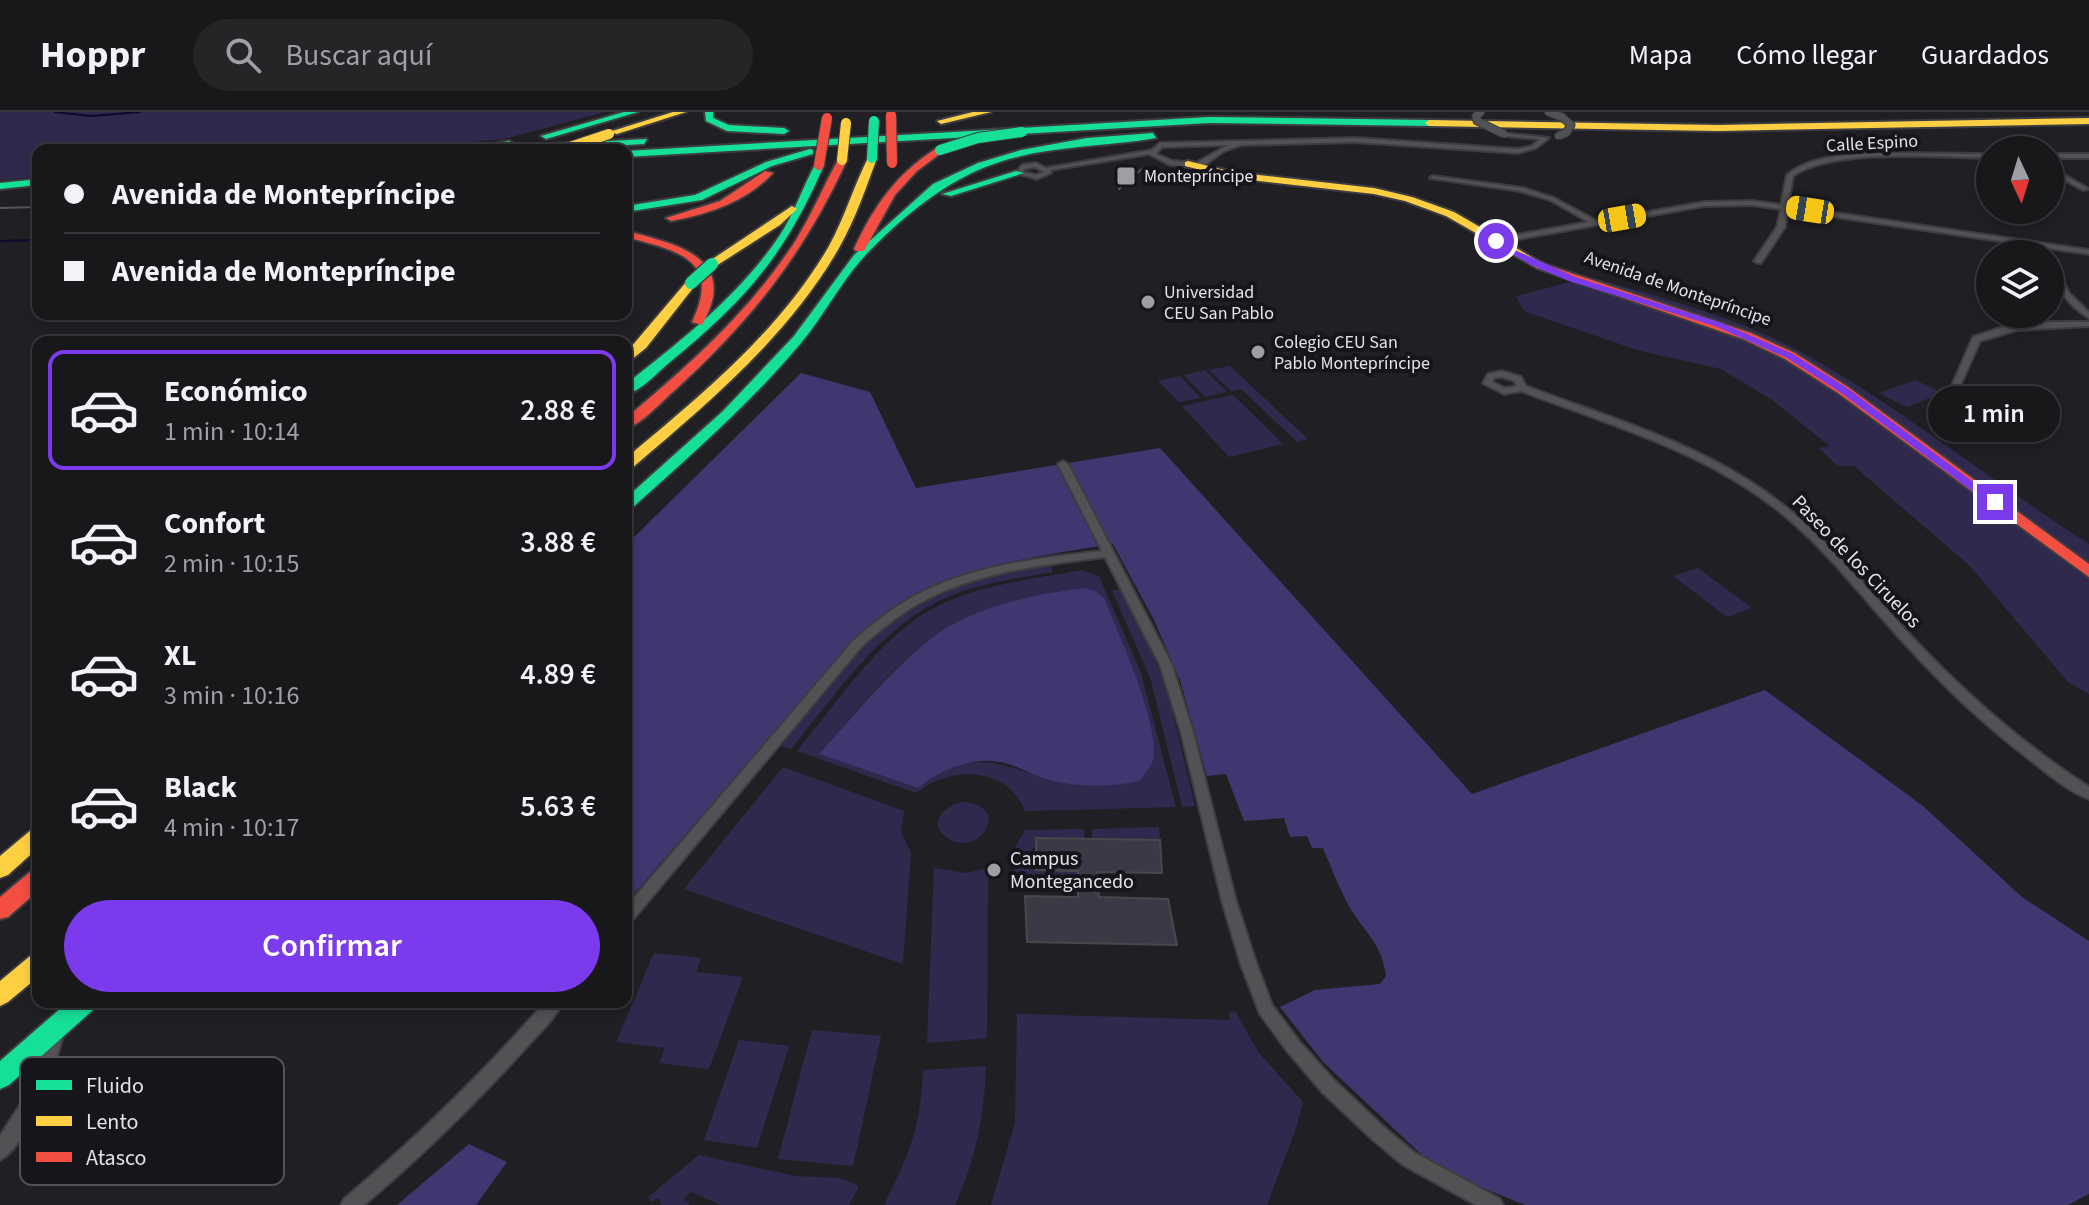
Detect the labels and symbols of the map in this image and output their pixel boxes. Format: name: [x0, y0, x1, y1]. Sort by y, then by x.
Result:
street label: Calle Espino: [1825, 129, 1919, 158]
north arrow: [1976, 136, 2064, 224]
place label: Montepríncipe: [1144, 164, 1254, 189]
marker: Montepríncipe: [1115, 165, 1137, 187]
car: [1784, 194, 1836, 226]
car: [1596, 202, 1648, 234]
route start: [1478, 223, 1514, 259]
street label: Avenida de Montepríncipe: [1581, 245, 1775, 332]
place label: Universidad CEU San Pablo: [1164, 280, 1274, 326]
marker: Universidad CEU San Pablo: [1139, 293, 1157, 311]
place label: Colegio CEU San Pablo Montepríncipe: [1274, 330, 1430, 376]
marker: Colegio CEU San Pablo Montepríncipe: [1249, 343, 1267, 361]
callout: 1 min: [1929, 386, 2061, 442]
route end: [1977, 484, 2013, 520]
street label: Paseo de los Ciruelos: [1785, 489, 1927, 634]
place label: Campus Montegancedo: [1010, 845, 1134, 896]
marker: Campus Montegancedo: [985, 861, 1003, 879]
legend: [20, 1057, 284, 1185]
text: Fluido: [86, 1070, 144, 1102]
text: Lento: [86, 1106, 138, 1138]
text: Atasco: [86, 1142, 146, 1174]

